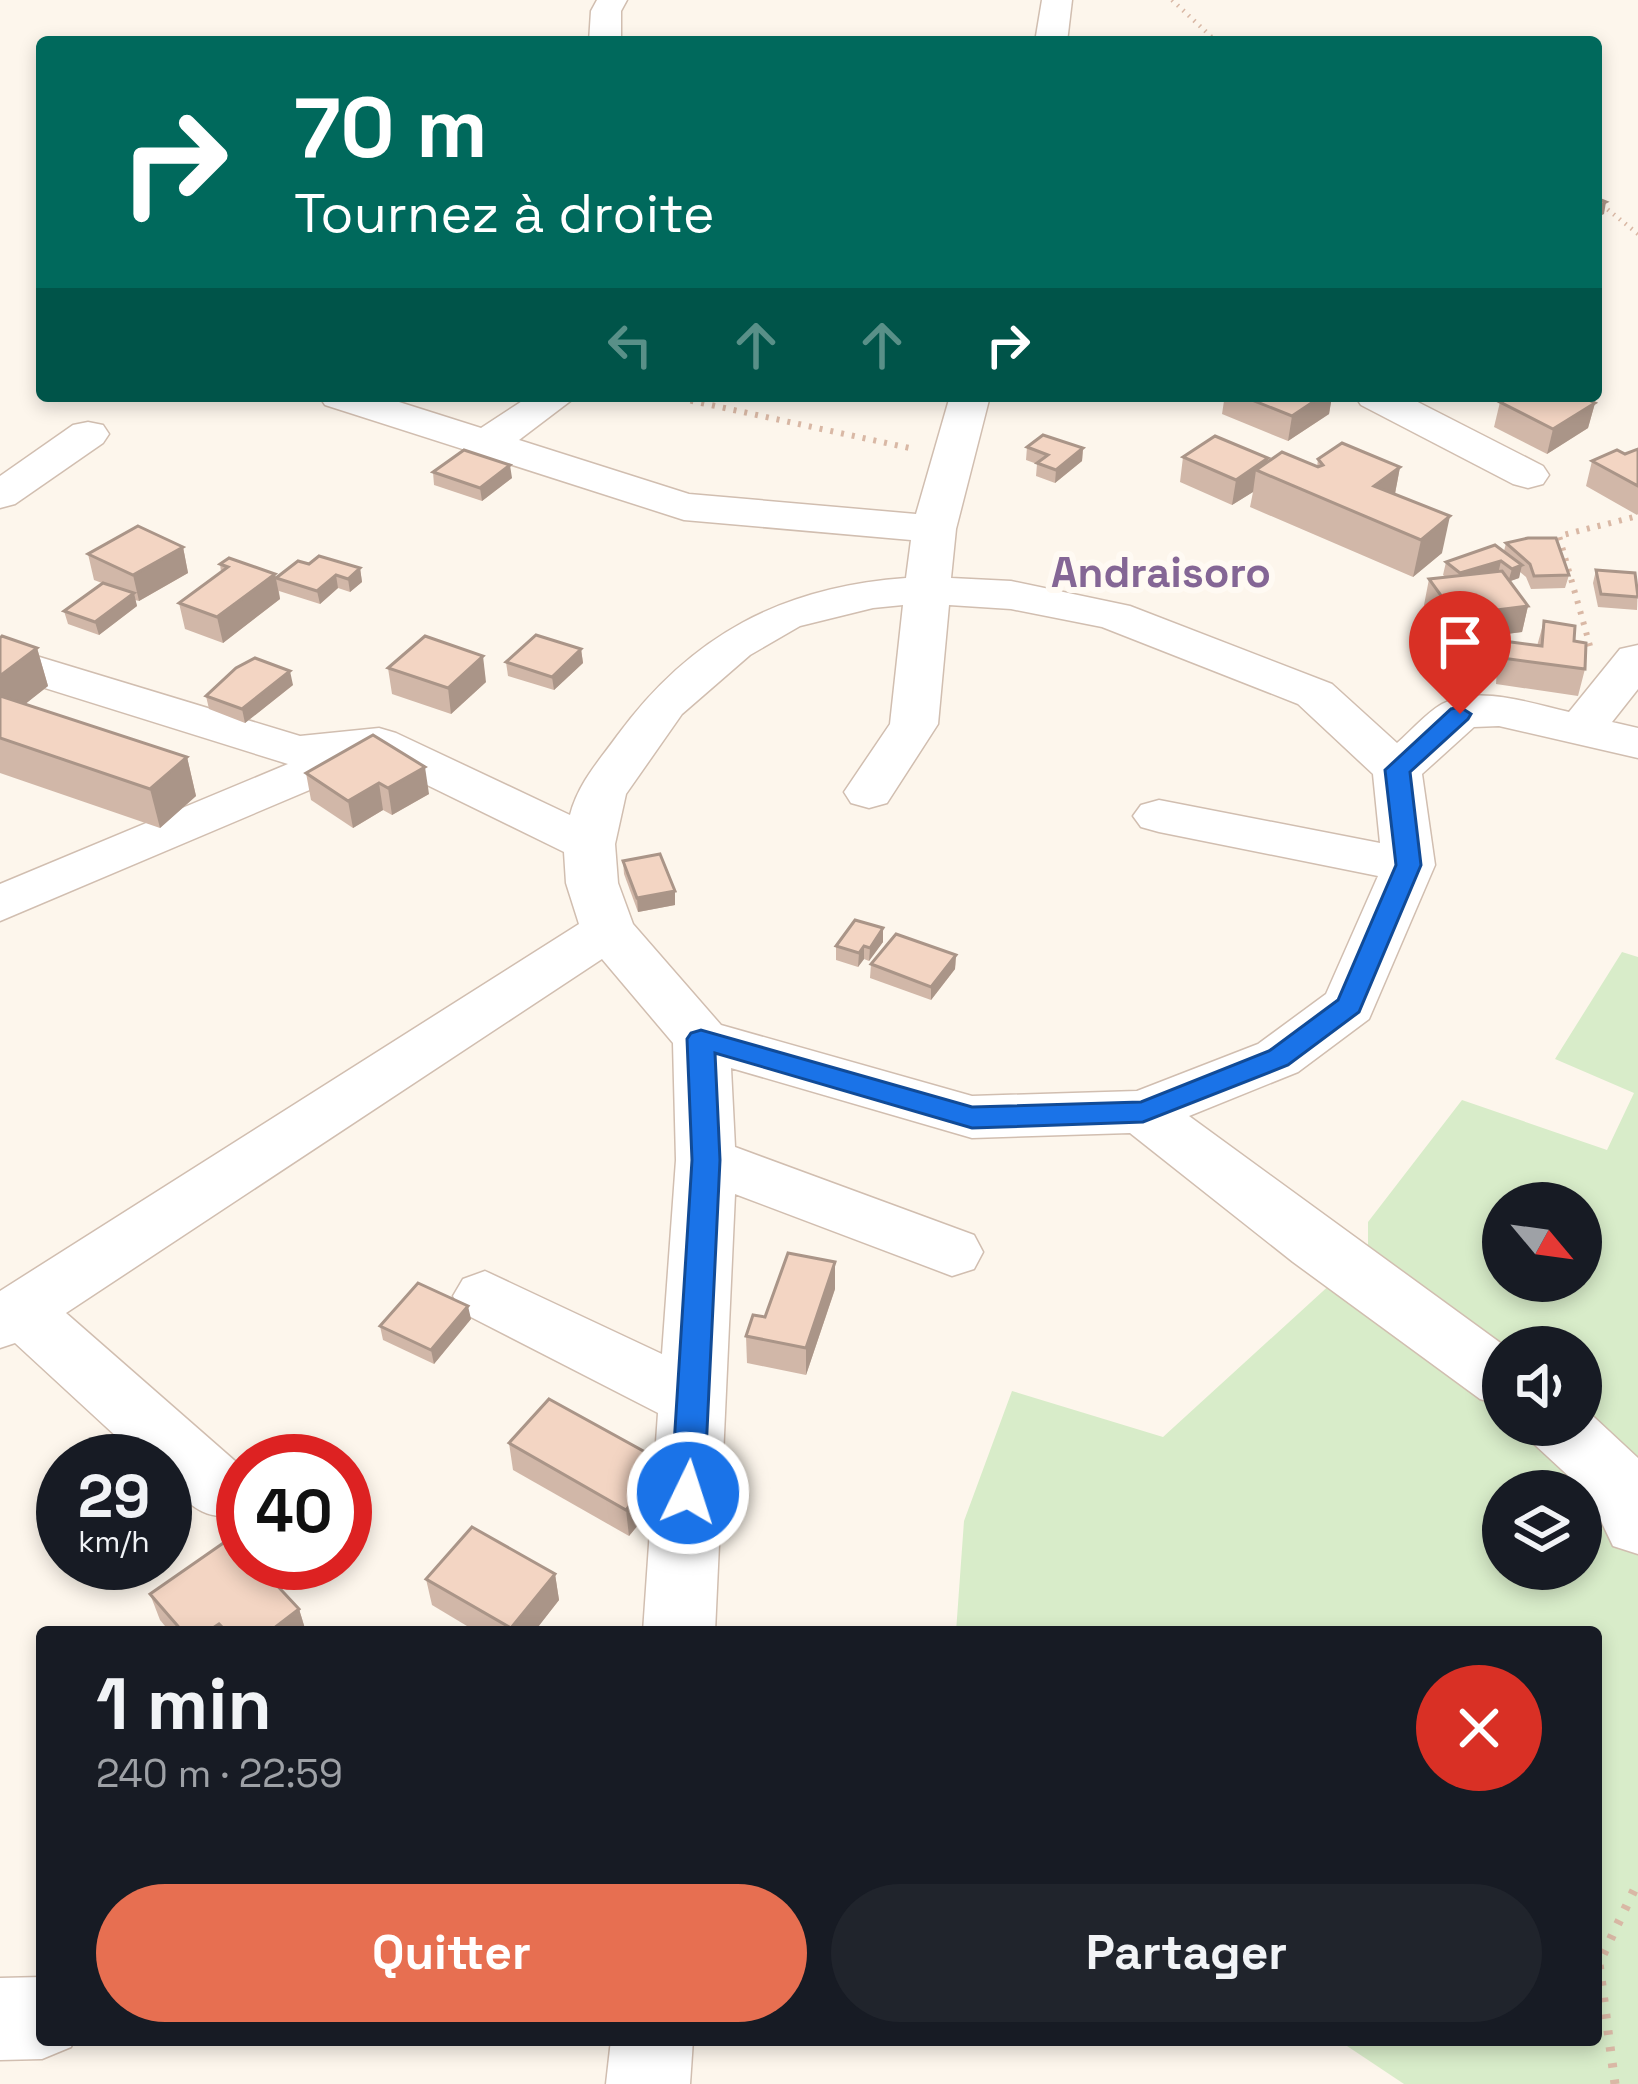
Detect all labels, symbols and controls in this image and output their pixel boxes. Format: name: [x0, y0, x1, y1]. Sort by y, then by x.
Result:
text: 70 m: [294, 74, 488, 182]
icon: right: [96, 84, 252, 240]
text: Tournez à droite: [294, 179, 715, 248]
icon: left: [597, 312, 663, 378]
icon: ahead: [723, 312, 789, 378]
icon: ahead: [849, 312, 915, 378]
icon: right: [975, 312, 1041, 378]
district label: Andraisoro: [1051, 546, 1271, 599]
pin: [1409, 591, 1511, 714]
icon: arrive: [1427, 609, 1493, 675]
north arrow: [1482, 1182, 1602, 1302]
map controls: [1482, 1182, 1602, 1590]
button: sound: [1482, 1326, 1602, 1446]
position arrow: [625, 1430, 751, 1556]
speed limit sign: 40: [216, 1434, 372, 1590]
text: 29: [78, 1458, 150, 1535]
button: layers: [1482, 1470, 1602, 1590]
text: km/h: [78, 1522, 150, 1561]
text: 1 min: [96, 1658, 272, 1750]
button: close: [1416, 1665, 1542, 1791]
text: 240 m · 22:59: [96, 1749, 343, 1798]
button: Quitter: [96, 1884, 807, 2022]
button: Partager: [831, 1884, 1542, 2022]

